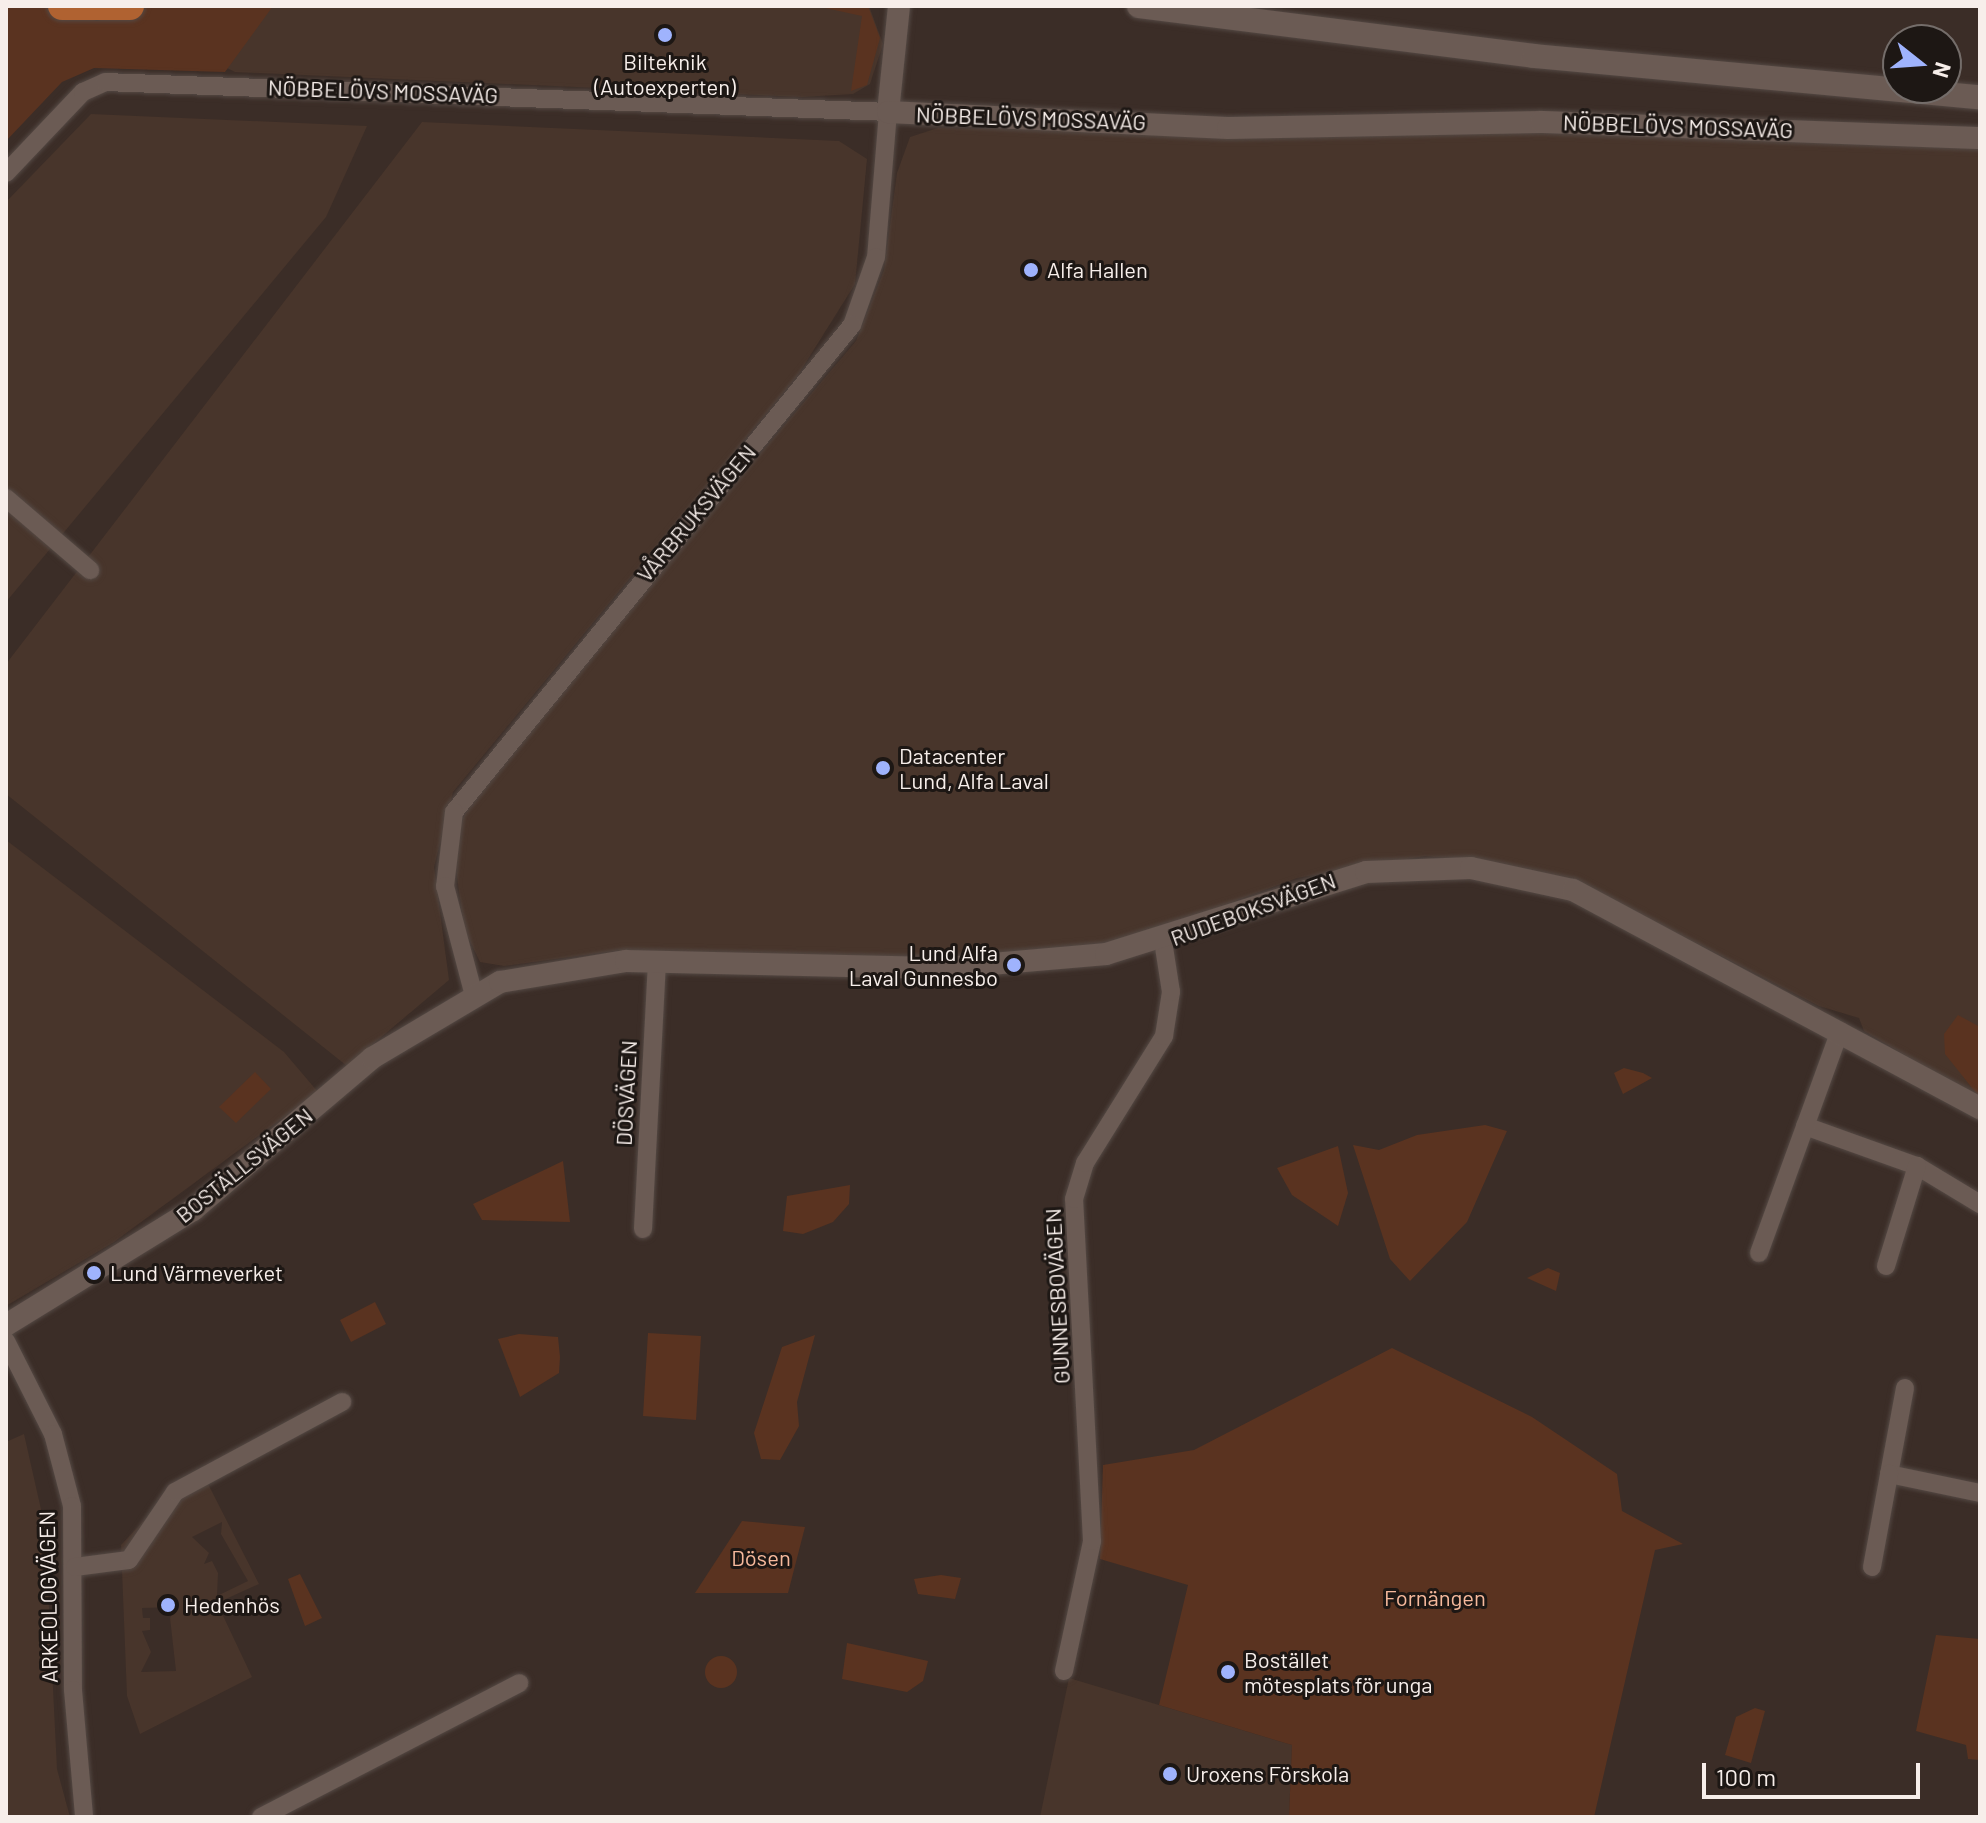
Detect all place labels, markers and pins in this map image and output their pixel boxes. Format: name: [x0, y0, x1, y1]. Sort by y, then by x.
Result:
marker: Bilteknik (Autoexperten): [656, 26, 674, 44]
place label: Bilteknik (Autoexperten): [594, 48, 736, 100]
place label: Alfa Hallen: [1047, 257, 1148, 283]
marker: Alfa Hallen: [1022, 261, 1040, 279]
place label: Datacenter Lund, Alfa Laval: [899, 742, 1049, 794]
marker: Datacenter Lund, Alfa Laval: [874, 759, 892, 777]
place label: Lund Alfa Laval Gunnesbo: [849, 939, 998, 990]
marker: Lund Alfa Laval Gunnesbo: [1005, 956, 1023, 974]
place label: Lund Värmeverket: [110, 1260, 283, 1286]
marker: Lund Värmeverket: [85, 1264, 103, 1282]
place label: Hedenhös: [184, 1592, 280, 1618]
marker: Hedenhös: [159, 1596, 177, 1614]
place label: Bostället mötesplats för unga: [1244, 1646, 1432, 1698]
marker: Bostället mötesplats för unga: [1219, 1663, 1237, 1681]
place label: Uroxens Förskola: [1186, 1761, 1349, 1787]
marker: Uroxens Förskola: [1161, 1765, 1179, 1783]

